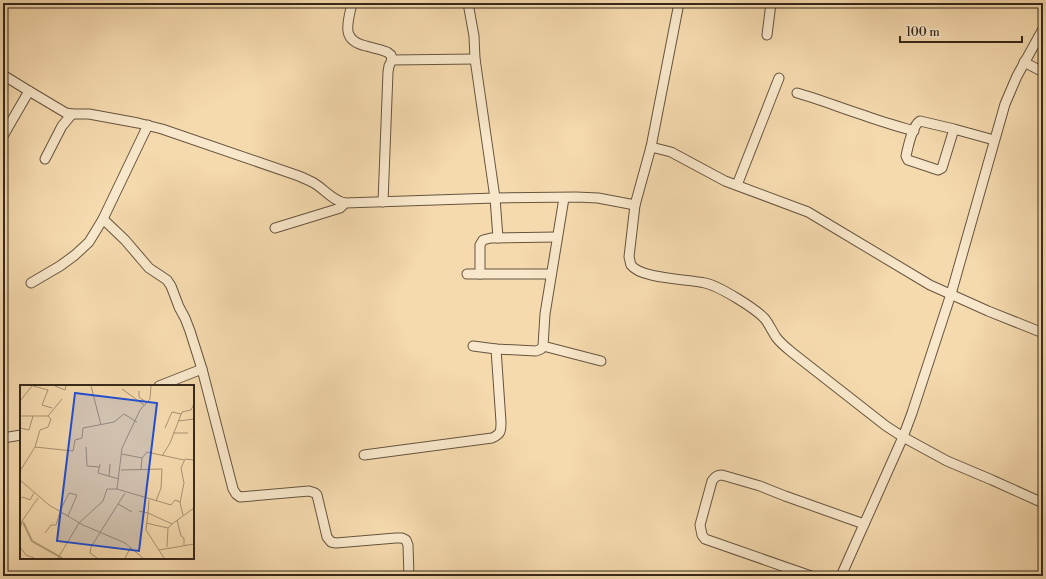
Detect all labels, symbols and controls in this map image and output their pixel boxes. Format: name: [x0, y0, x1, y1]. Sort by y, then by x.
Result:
scale bar: [900, 18, 1022, 44]
text: 100 m: [906, 25, 940, 40]
inset map: [20, 385, 194, 559]

